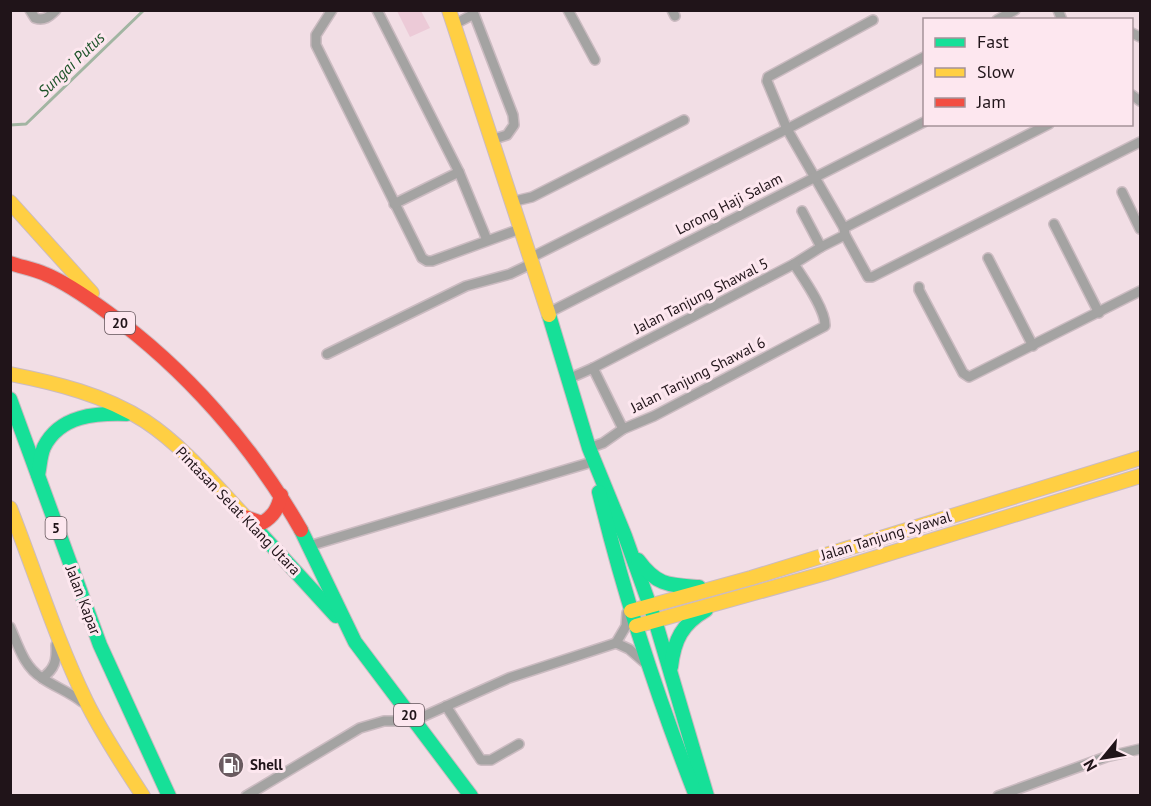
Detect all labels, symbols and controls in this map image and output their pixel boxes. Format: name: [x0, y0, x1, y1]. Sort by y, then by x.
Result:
legend: [923, 18, 1133, 126]
water label: Sungai Putus: [33, 27, 109, 101]
text: Fast: [977, 30, 1009, 53]
text: Slow: [977, 60, 1015, 83]
text: Jam: [976, 90, 1006, 113]
street label: Lorong Haji Salam: [672, 168, 785, 239]
street label: Jalan Tanjung Shawal 5: [629, 253, 771, 338]
road number: 20: [105, 312, 135, 334]
street label: Jalan Tanjung Shawal 6: [626, 332, 768, 417]
street label: Pintasan Selat Klang Utara: [172, 442, 305, 579]
street label: Jalan Tanjung Syawal: [817, 506, 954, 565]
road number: 5: [46, 517, 66, 539]
street label: Jalan Kapar: [61, 562, 105, 637]
road number: 20: [394, 704, 424, 726]
north arrow: [1073, 728, 1133, 788]
fuel station icon: Shell: [216, 750, 246, 780]
place label: Shell: [250, 755, 283, 774]
text: N: [1079, 756, 1101, 775]

